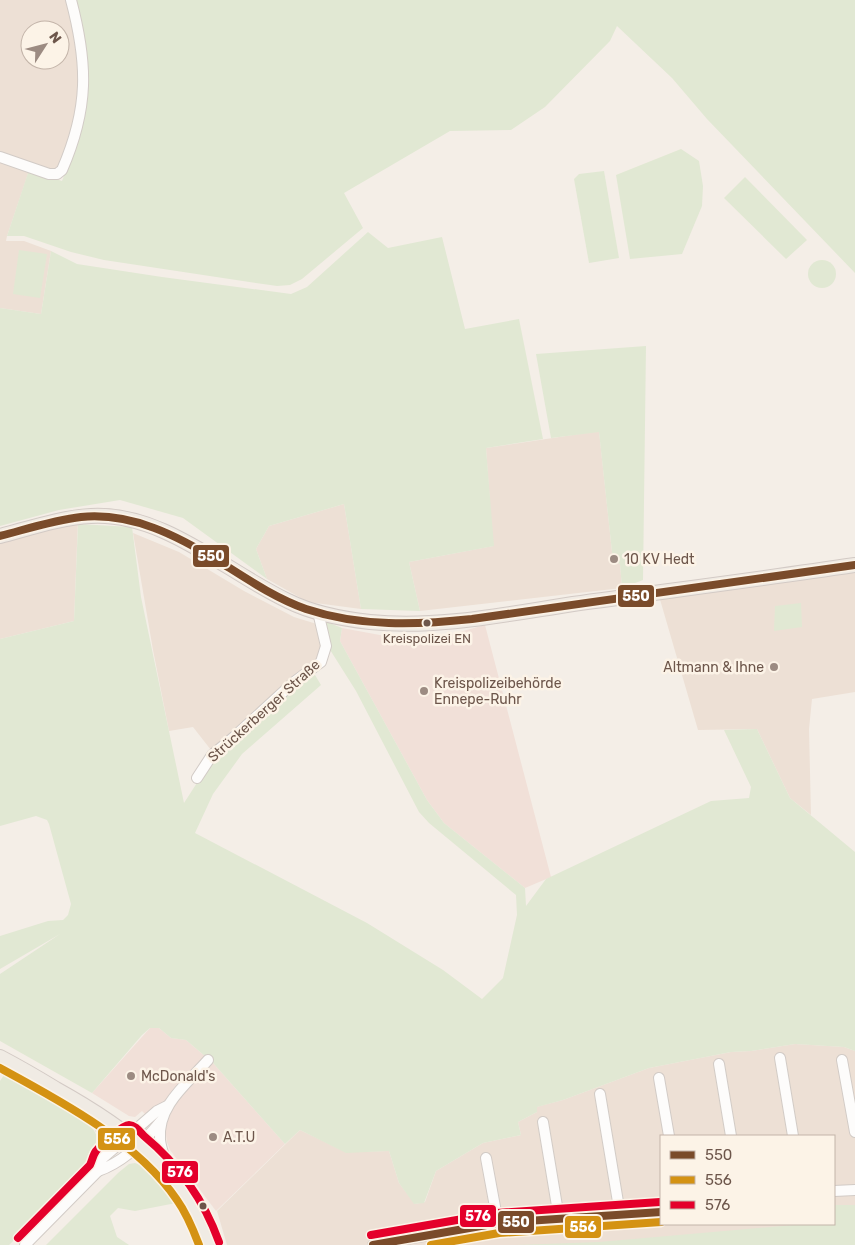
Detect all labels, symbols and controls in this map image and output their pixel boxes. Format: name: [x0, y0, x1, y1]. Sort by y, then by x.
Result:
north arrow: [20, 20, 70, 70]
text: N: [45, 29, 65, 47]
line badge: 550: [192, 544, 230, 568]
text: 550: [197, 548, 225, 565]
place label: 10 KV Hedt: [624, 551, 695, 568]
marker: 10 KV Hedt: [608, 553, 620, 565]
line badge: 550: [617, 584, 655, 608]
text: 550: [622, 588, 650, 605]
marker: Kreispolizei EN: [422, 618, 432, 628]
place label: Kreispolizei EN: [383, 631, 471, 646]
street label: Strückerberger Straße: [204, 656, 324, 766]
place label: Altmann & Ihne: [663, 659, 764, 676]
marker: Altmann & Ihne: [768, 661, 780, 673]
place label: Kreispolizeibehörde Ennepe-Ruhr: [434, 675, 562, 708]
marker: Kreispolizeibehörde Ennepe-Ruhr: [418, 685, 430, 697]
place label: McDonald's: [141, 1068, 215, 1085]
marker: McDonald's: [125, 1070, 137, 1082]
line badge: 556: [97, 1127, 136, 1151]
place label: A.T.U: [223, 1129, 255, 1146]
text: 556: [103, 1131, 131, 1148]
marker: A.T.U: [207, 1131, 219, 1143]
legend: [660, 1135, 835, 1225]
text: 550: [705, 1146, 732, 1164]
line badge: 576: [161, 1160, 199, 1184]
text: 576: [167, 1164, 193, 1181]
text: 556: [705, 1171, 732, 1189]
text: 576: [705, 1196, 730, 1214]
unlabelled marker: [198, 1201, 208, 1211]
line badge: 576: [459, 1204, 497, 1228]
text: 576: [465, 1208, 491, 1225]
line badge: 550: [497, 1210, 535, 1234]
text: 550: [502, 1214, 530, 1231]
line badge: 556: [564, 1215, 602, 1239]
text: 556: [569, 1219, 597, 1236]

